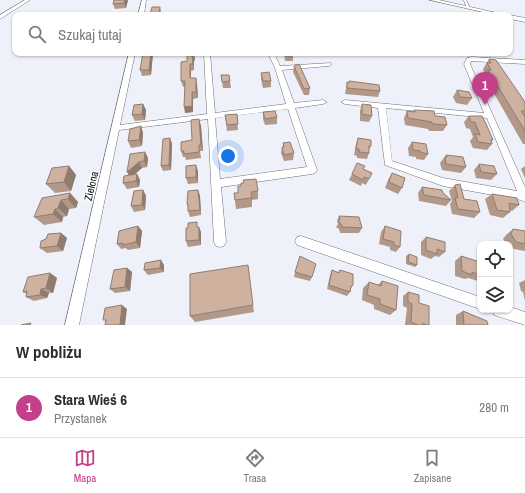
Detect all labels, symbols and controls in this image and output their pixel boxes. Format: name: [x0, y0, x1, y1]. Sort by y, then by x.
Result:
search box: [12, 12, 513, 56]
icon: search: [26, 23, 48, 45]
text: Szukaj tutaj: [58, 24, 122, 45]
pin: 1: [472, 72, 498, 105]
your location: [218, 146, 238, 166]
street label: Zielona: [81, 170, 101, 202]
map controls: [477, 241, 513, 313]
button: locate: [477, 241, 513, 277]
button: layers: [477, 277, 513, 313]
text: W pobliżu: [16, 340, 82, 363]
text: Stara Wieś 6: [54, 389, 127, 410]
text: 1: [26, 399, 32, 416]
text: 280 m: [479, 399, 509, 416]
text: Przystanek: [54, 410, 107, 427]
tab: Mapa: [74, 447, 96, 485]
tab: Trasa: [244, 447, 266, 485]
tab: Zapisane: [414, 447, 451, 485]

